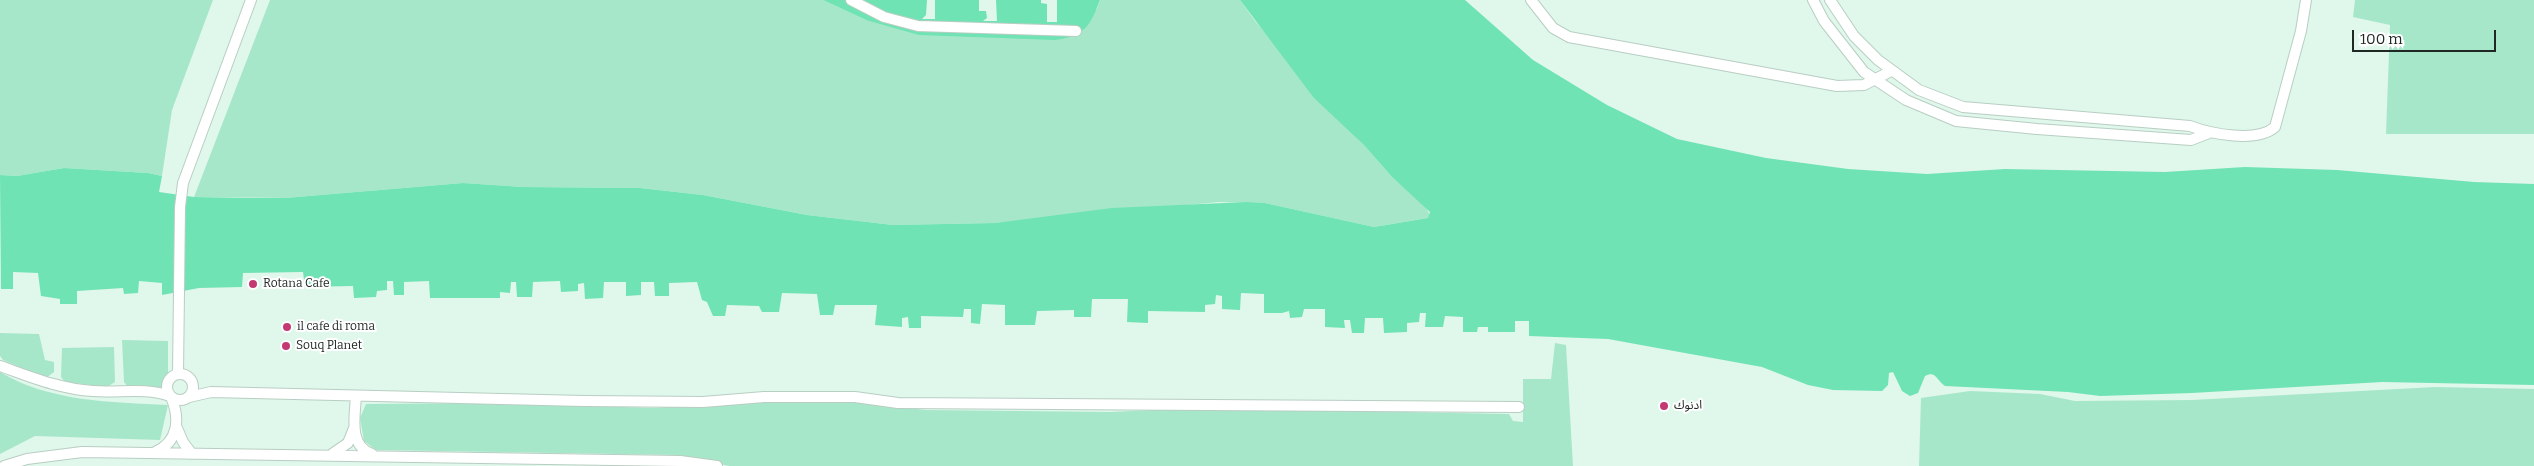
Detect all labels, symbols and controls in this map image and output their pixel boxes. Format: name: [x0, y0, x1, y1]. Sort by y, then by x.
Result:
scale bar: [2354, 20, 2498, 52]
text: 100 m: [2360, 30, 2403, 48]
place label: Rotana Cafe: [263, 277, 330, 291]
marker: Rotana Cafe: [247, 278, 259, 290]
place label: il cafe di roma: [297, 320, 375, 334]
marker: il cafe di roma: [281, 321, 293, 333]
place label: Souq Planet: [296, 339, 362, 353]
marker: Souq Planet: [280, 340, 292, 352]
place label: ادنوك: [1674, 399, 1702, 413]
marker: ادنوك: [1658, 400, 1670, 412]

